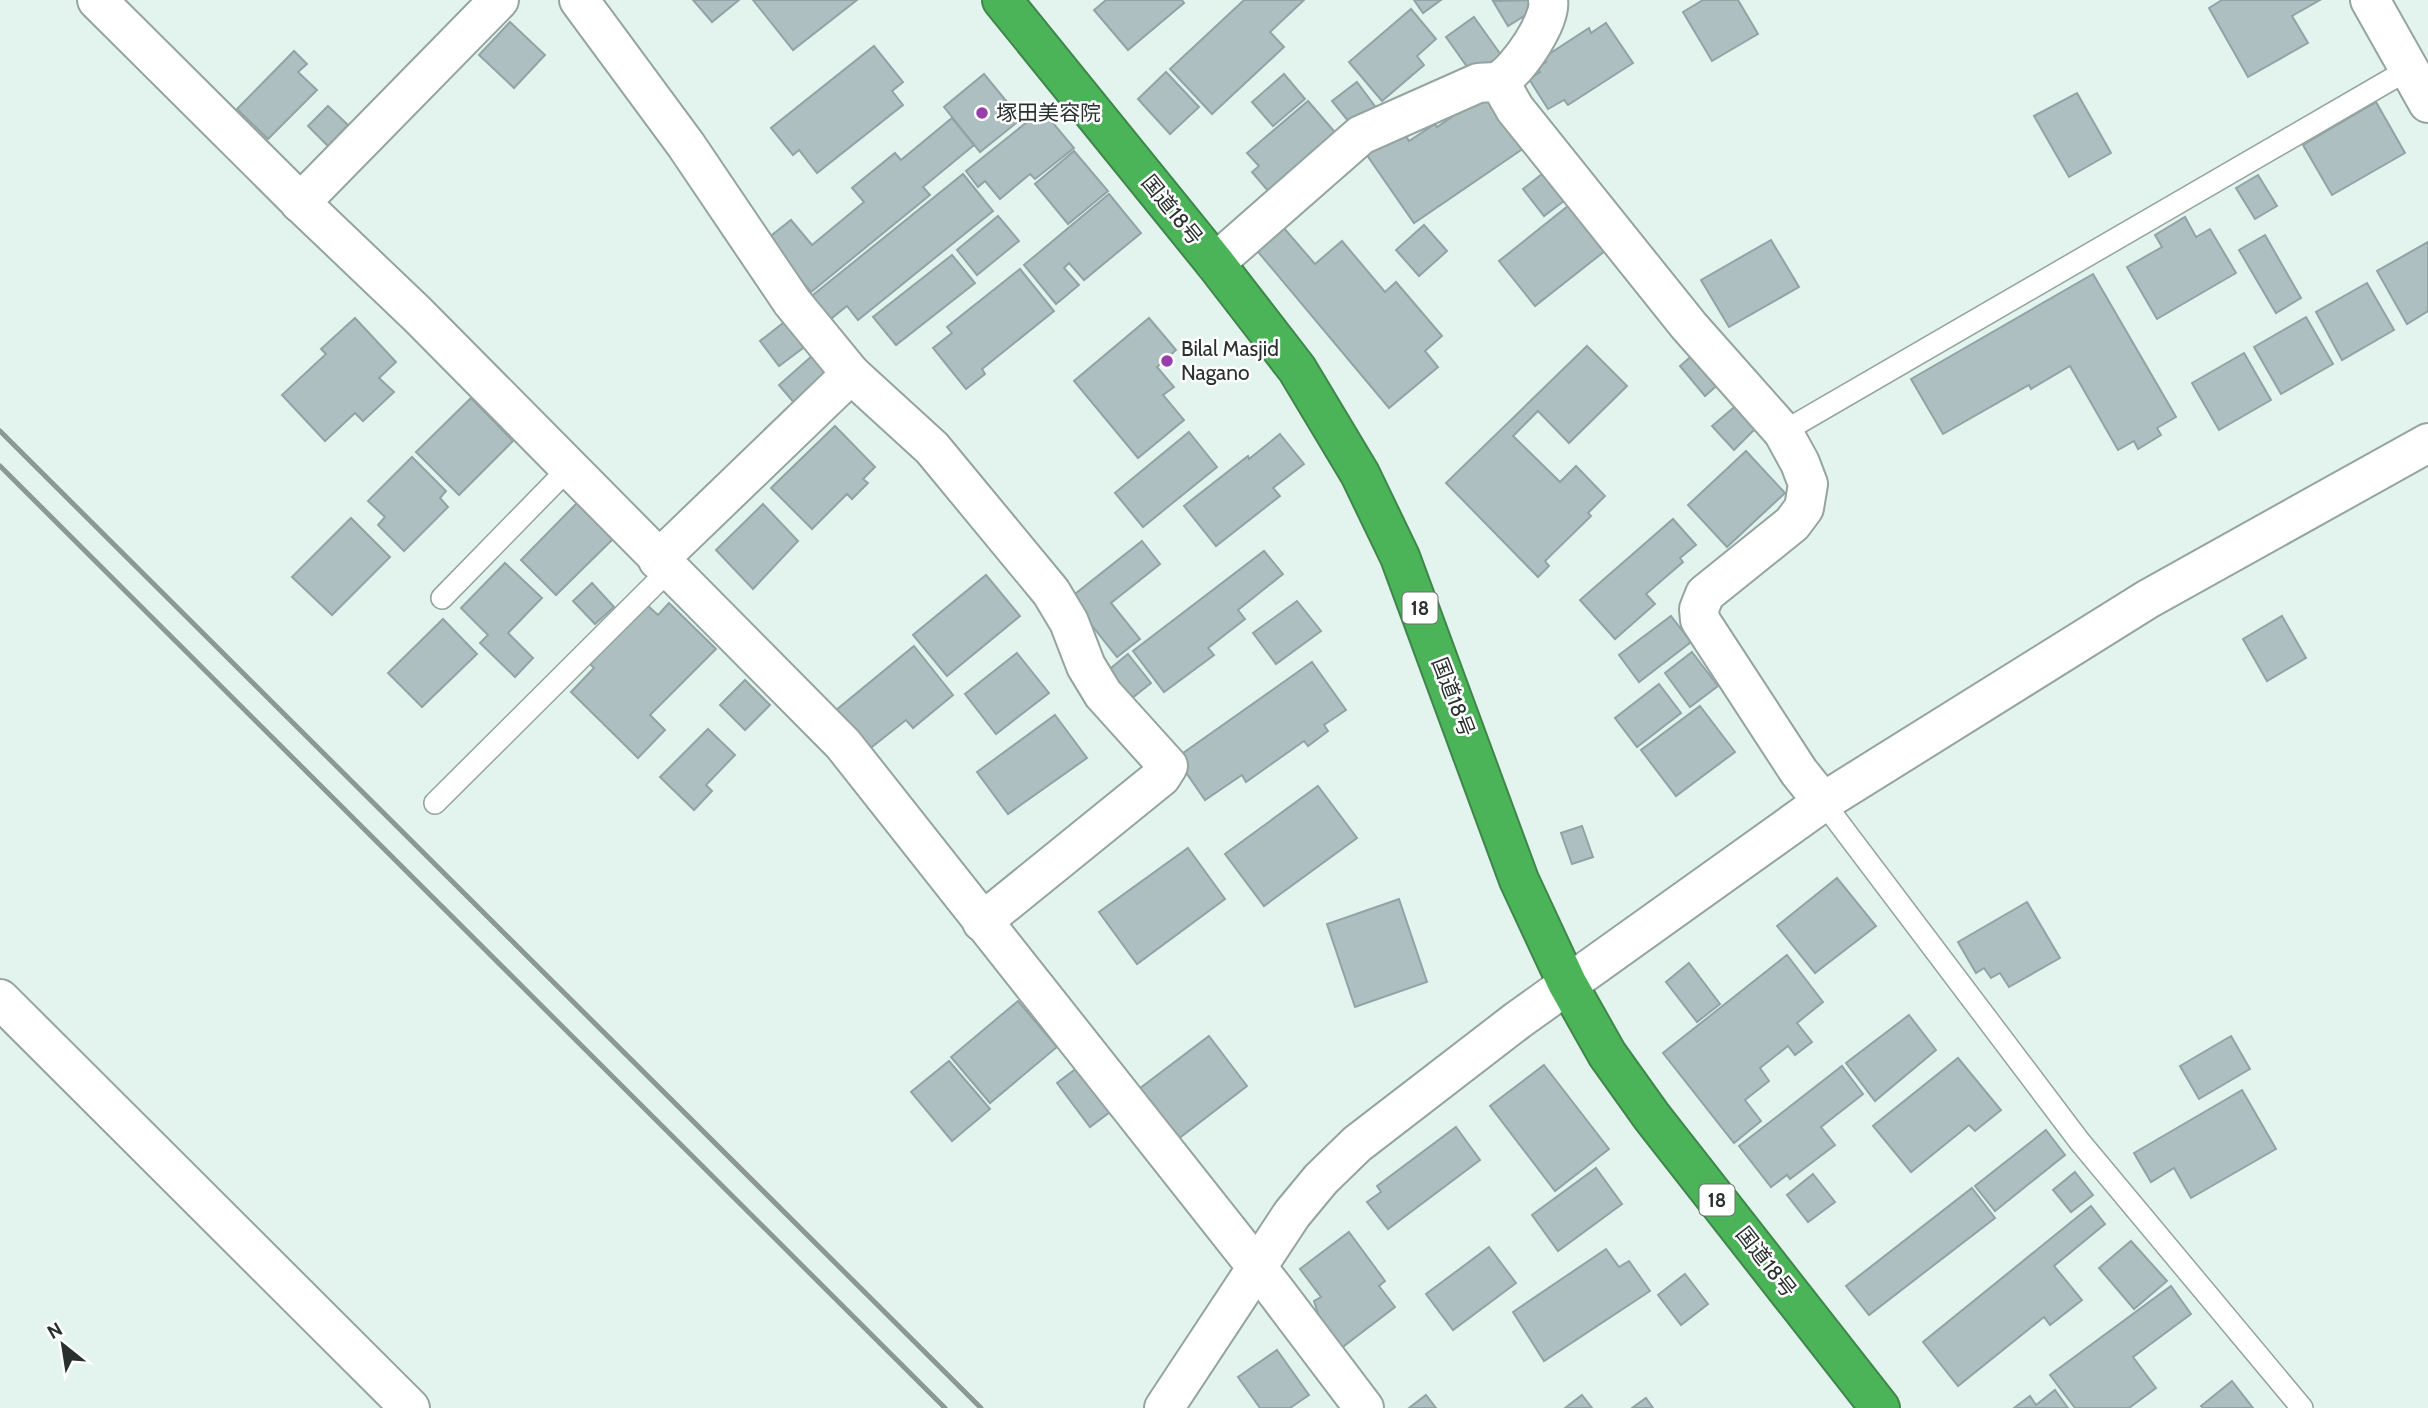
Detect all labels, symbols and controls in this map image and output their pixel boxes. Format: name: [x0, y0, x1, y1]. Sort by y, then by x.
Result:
place label: 塚田美容院: [996, 100, 1101, 125]
marker: 塚田美容院: [974, 105, 990, 121]
street label: 国道18号: [1137, 170, 1208, 250]
place label: Bilal Masjid Nagano: [1181, 336, 1279, 385]
marker: Bilal Masjid Nagano: [1159, 353, 1175, 369]
road number: 18: [1402, 593, 1438, 624]
street label: 国道18号: [1427, 654, 1480, 740]
road number: 18: [1700, 1184, 1734, 1216]
street label: 国道18号: [1731, 1221, 1802, 1302]
north arrow: [28, 1310, 98, 1380]
text: N: [43, 1317, 66, 1344]

